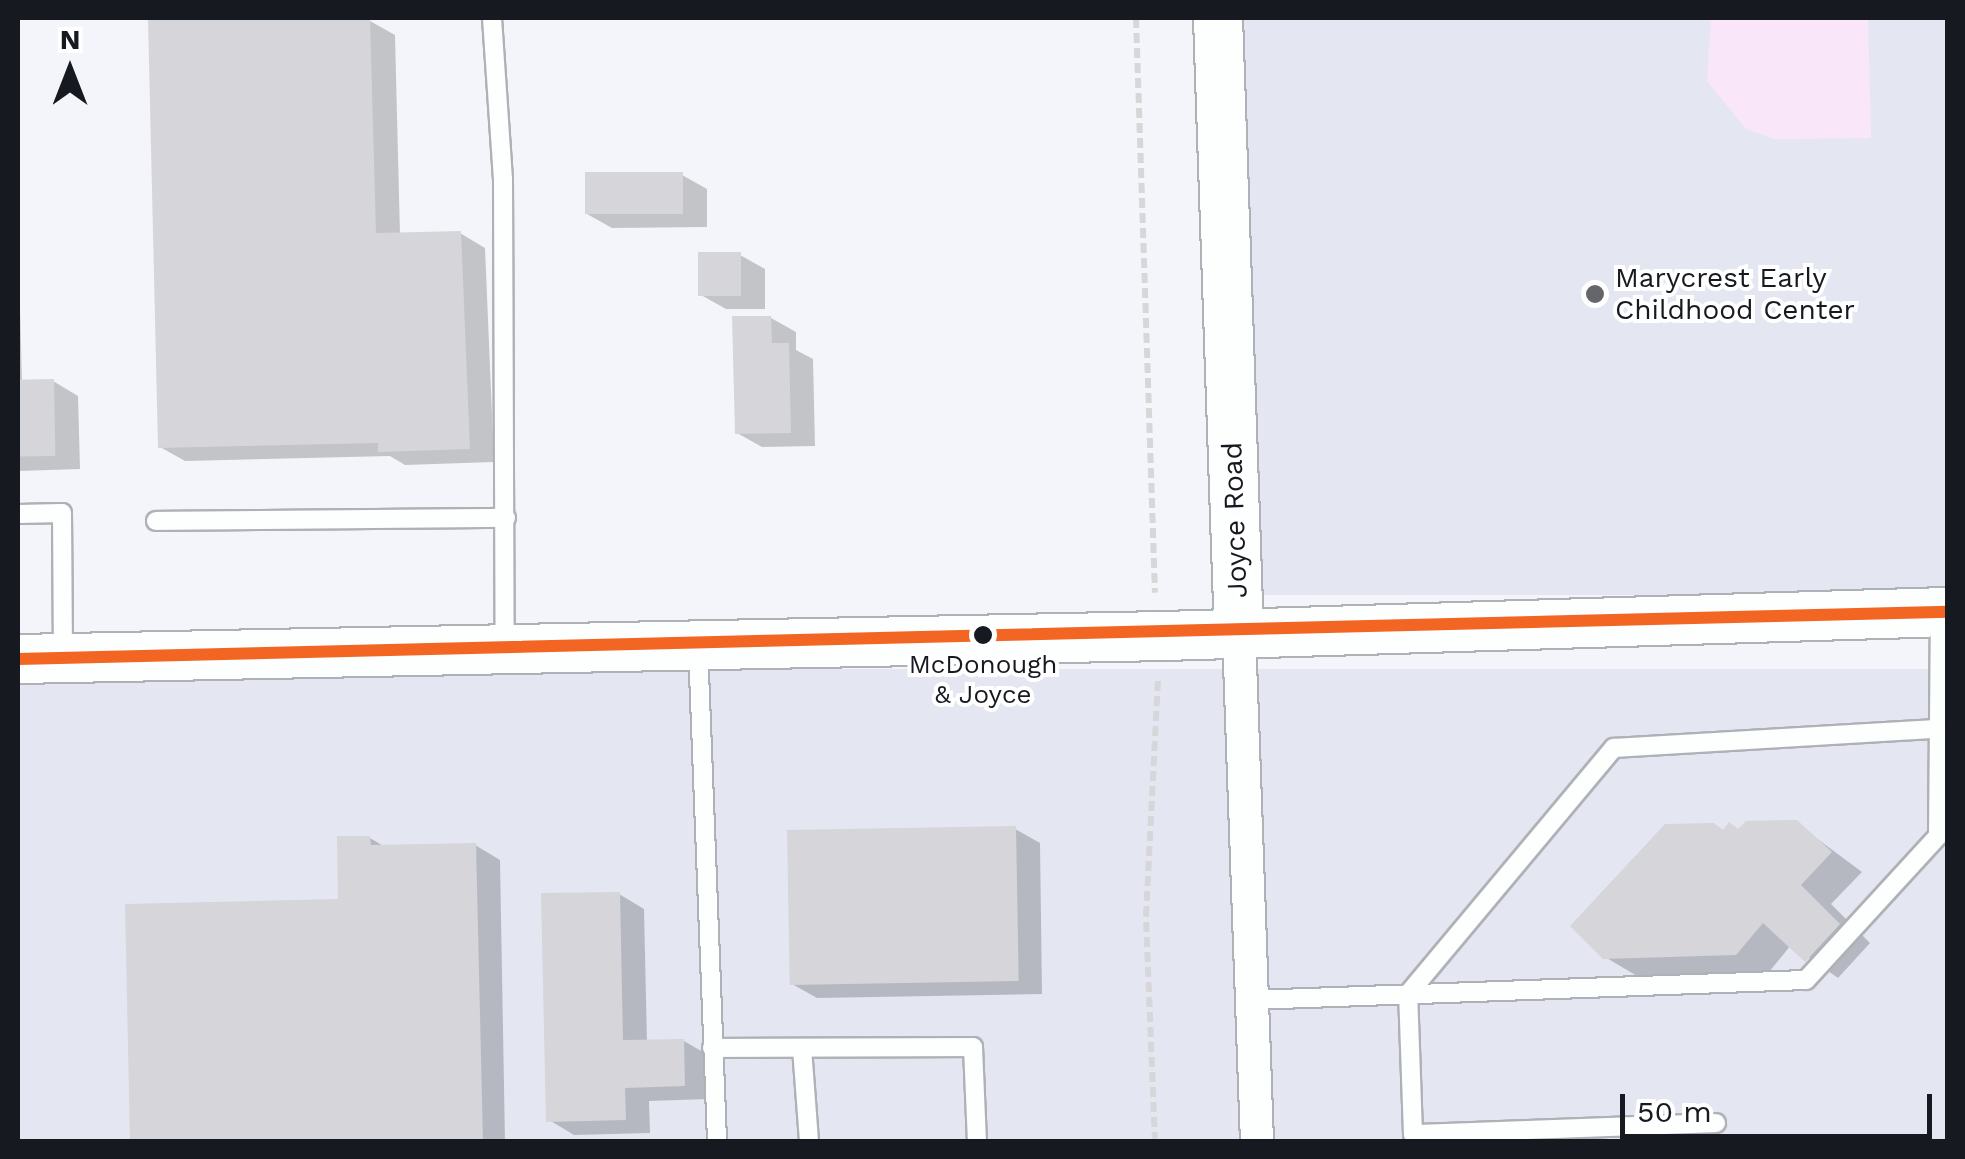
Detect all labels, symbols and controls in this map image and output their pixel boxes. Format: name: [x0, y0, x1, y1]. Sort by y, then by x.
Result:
north arrow: [20, 20, 120, 120]
text: N: [60, 23, 80, 56]
place label: Marycrest Early Childhood Center: [1615, 261, 1855, 327]
marker: Marycrest Early Childhood Center: [1584, 283, 1606, 305]
street label: Joyce Road: [1215, 441, 1255, 599]
marker: McDonough & Joyce: [973, 625, 993, 645]
place label: McDonough & Joyce: [909, 649, 1057, 710]
scale bar: [1625, 1074, 1938, 1136]
text: 50 m: [1637, 1094, 1712, 1129]

